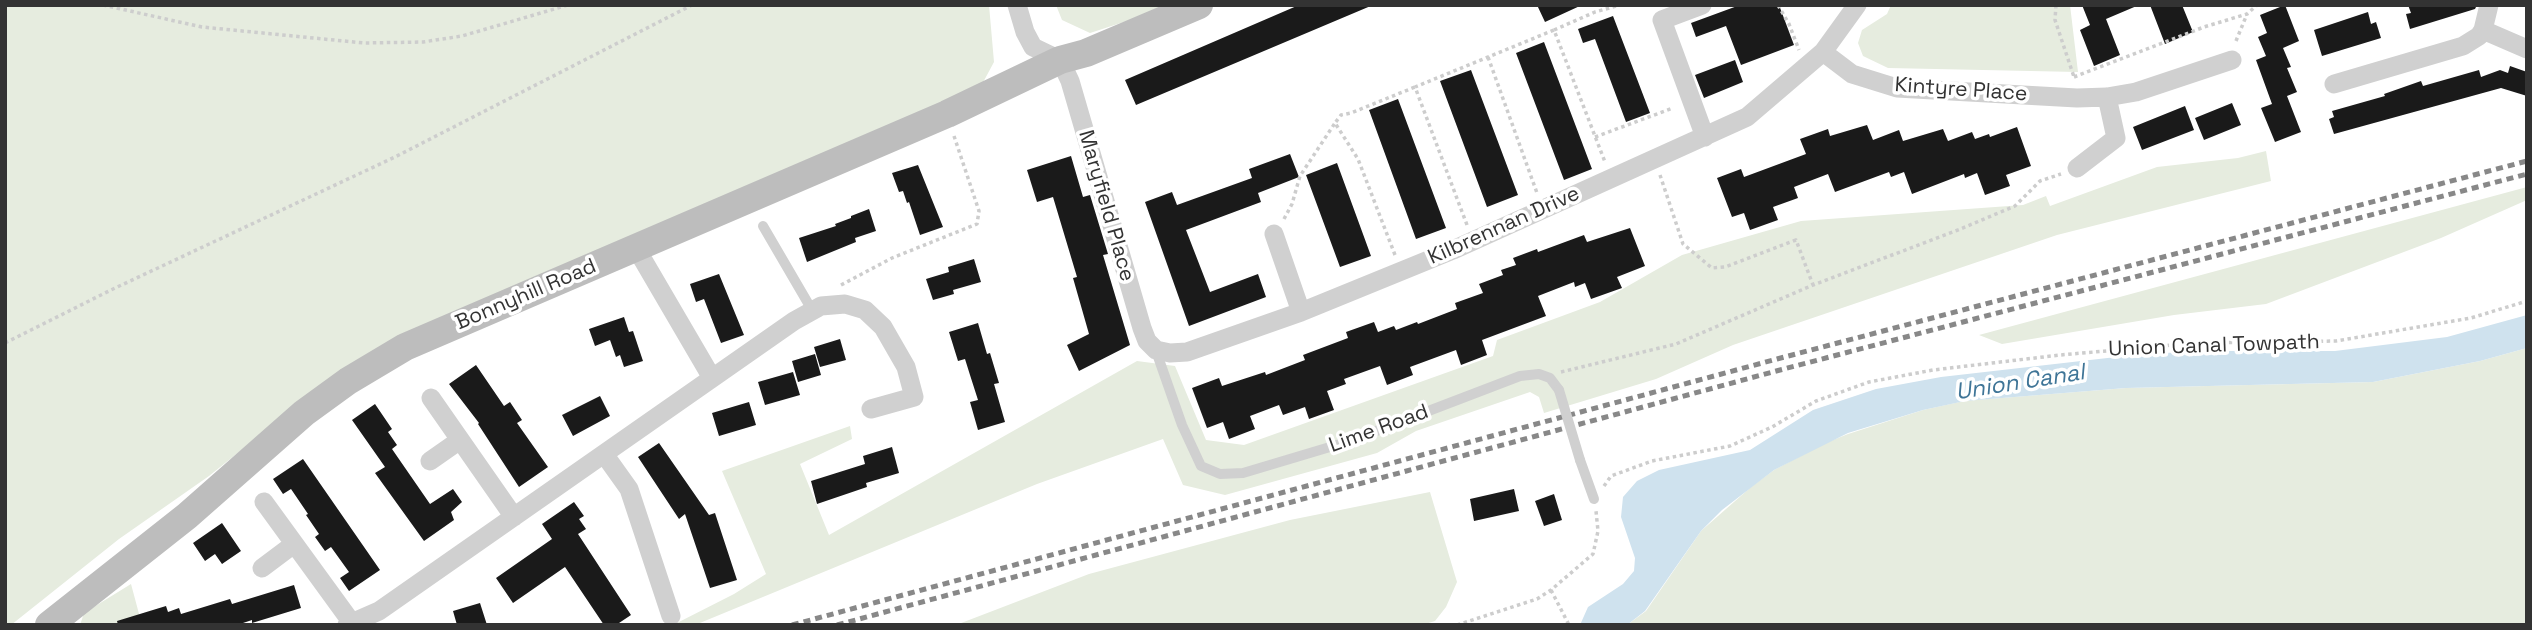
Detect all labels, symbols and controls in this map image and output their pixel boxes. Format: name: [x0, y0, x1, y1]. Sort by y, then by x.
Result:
street label: Kintyre Place: [1894, 73, 2028, 107]
street label: Maryfield Place: [1072, 128, 1140, 284]
street label: Kilbrennan Drive: [1424, 181, 1584, 271]
street label: Bonnyhill Road: [452, 254, 600, 336]
street label: Union Canal Towpath: [2108, 330, 2320, 362]
water label: Union Canal: [1954, 359, 2086, 407]
street label: Lime Road: [1326, 399, 1432, 459]

